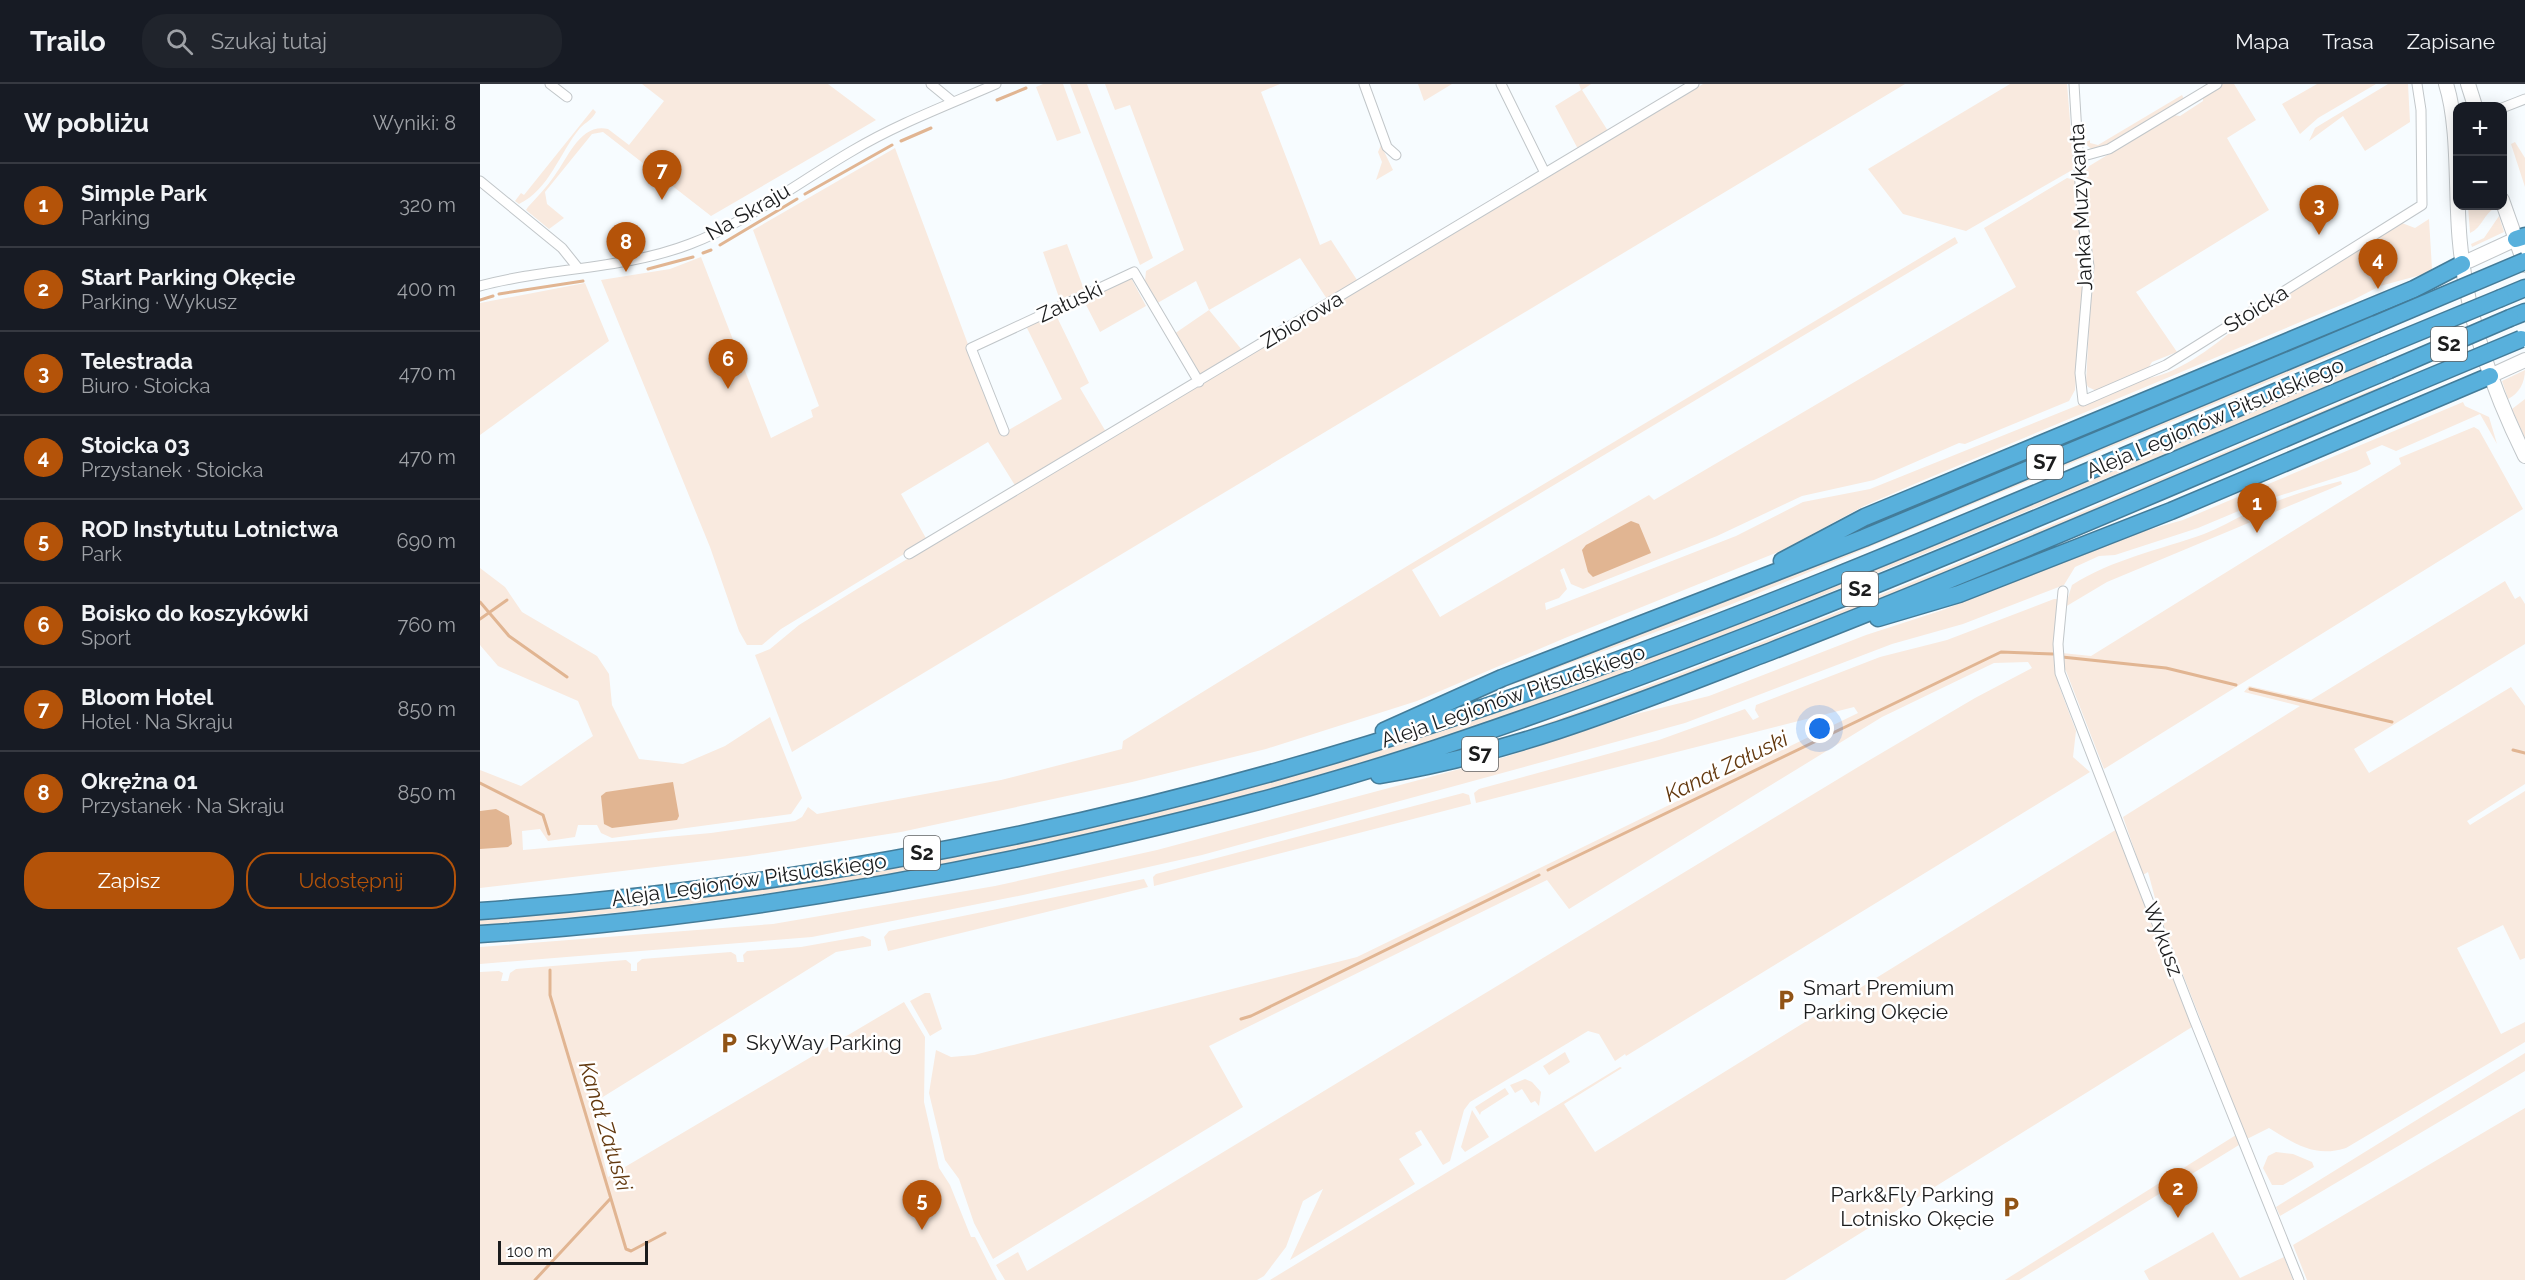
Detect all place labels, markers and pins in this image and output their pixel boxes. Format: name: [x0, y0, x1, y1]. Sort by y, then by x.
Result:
pin: 7: [642, 150, 681, 200]
pin: 3: [2300, 186, 2338, 235]
pin: 8: [606, 222, 646, 272]
pin: 4: [2358, 240, 2398, 289]
pin: 6: [708, 340, 748, 389]
pin: 1: [2238, 484, 2276, 533]
place label: Smart Premium Parking Okęcie: [1803, 975, 1954, 1024]
parking icon: Smart Premium Parking Okęcie: [1774, 988, 1798, 1012]
place label: SkyWay Parking: [746, 1030, 902, 1055]
parking icon: SkyWay Parking: [717, 1031, 741, 1055]
pin: 2: [2158, 1168, 2198, 1218]
pin: 5: [902, 1180, 942, 1230]
place label: Park&Fly Parking Lotnisko Okęcie: [1831, 1182, 1994, 1231]
parking icon: Park&Fly Parking Lotnisko Okęcie: [1999, 1195, 2023, 1219]

